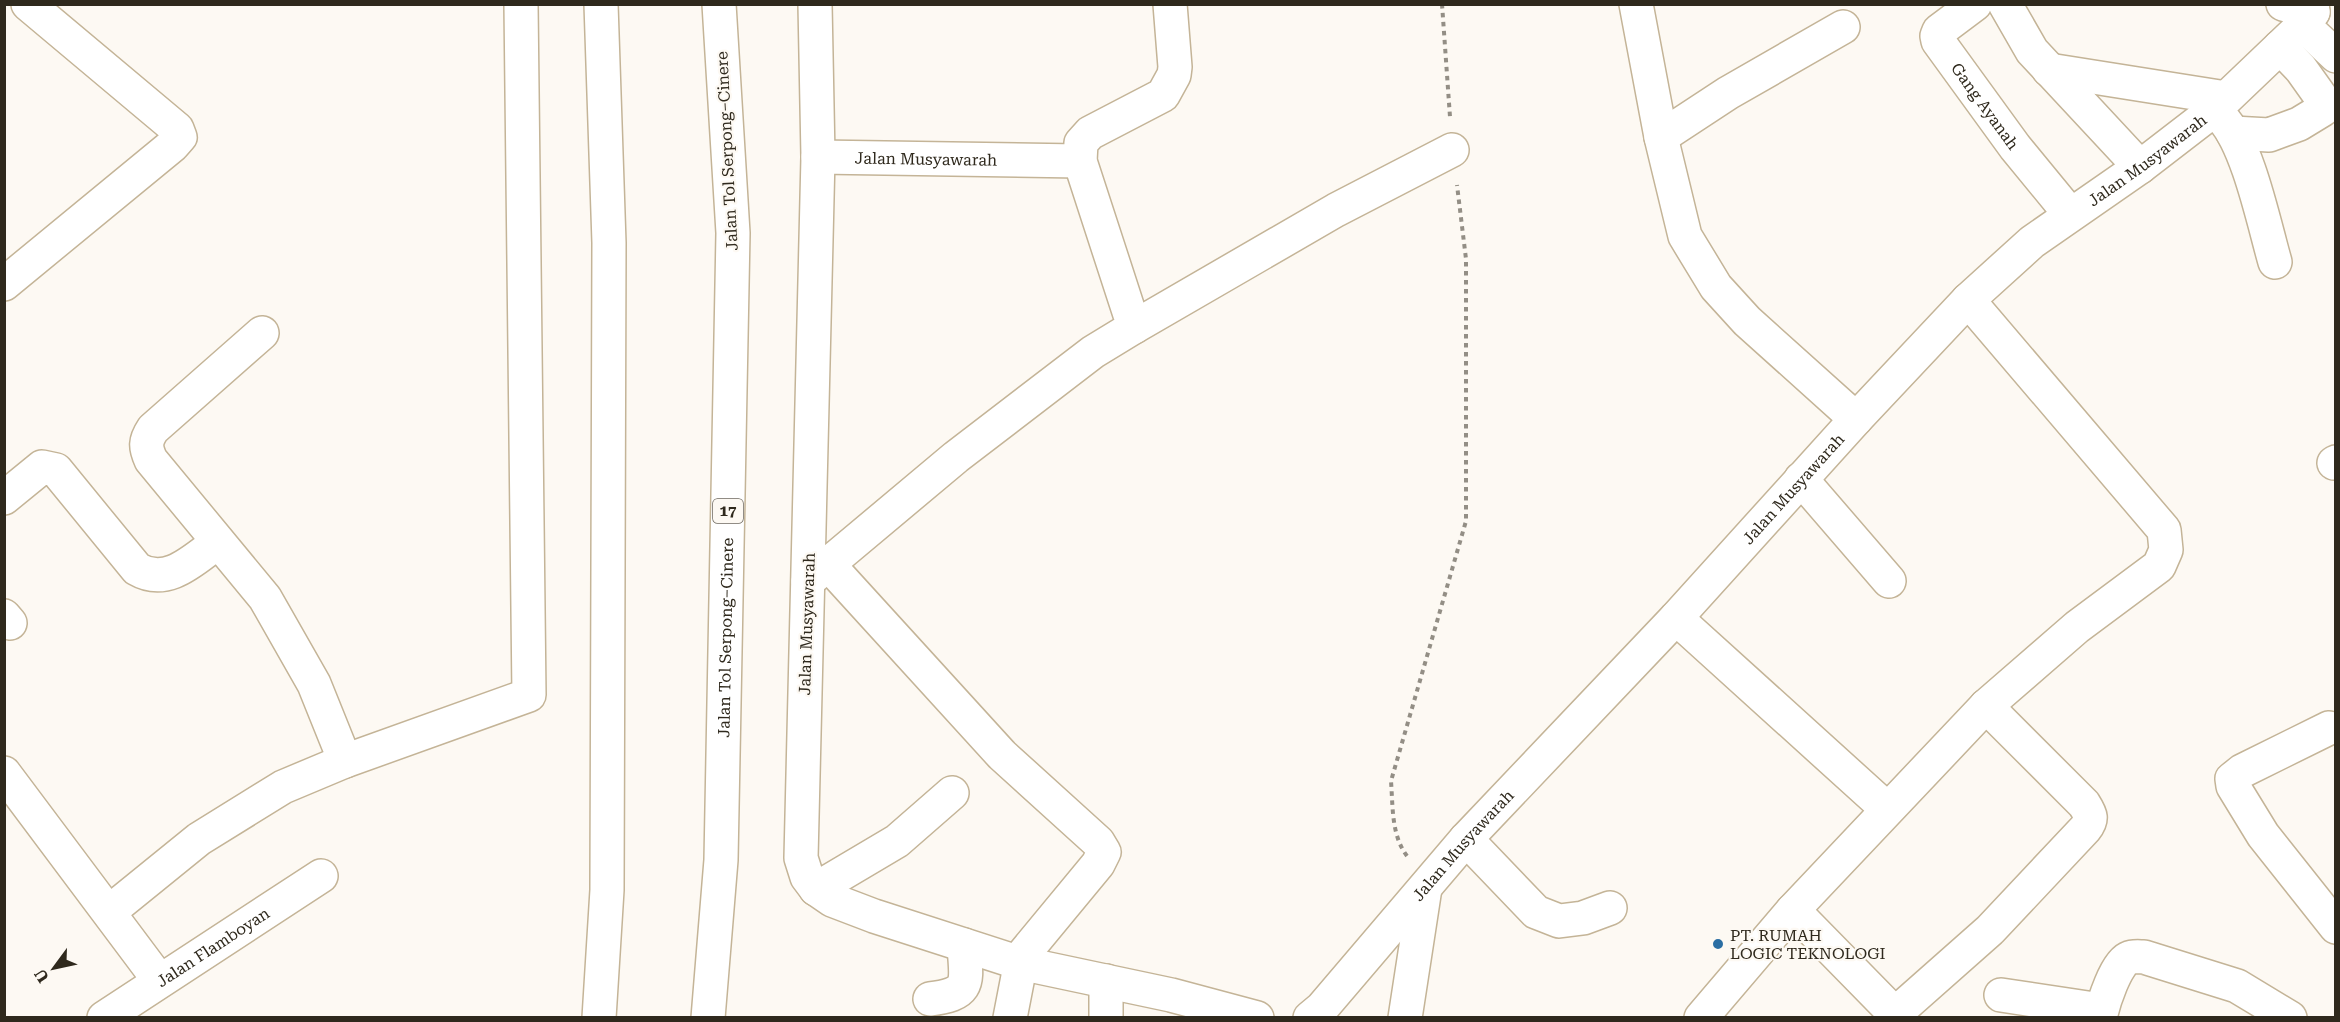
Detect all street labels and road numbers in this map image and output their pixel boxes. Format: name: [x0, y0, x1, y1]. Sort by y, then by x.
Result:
street label: Jalan Tol Serpong–Cinere: [712, 51, 742, 251]
street label: Gang Ayanah: [1947, 59, 2023, 153]
street label: Jalan Musyawarah: [2084, 110, 2210, 210]
street label: Jalan Musyawarah: [855, 148, 997, 169]
street label: Jalan Musyawarah: [1738, 429, 1848, 548]
road number: 17: [713, 499, 743, 523]
street label: Jalan Tol Serpong–Cinere: [714, 537, 737, 738]
street label: Jalan Musyawarah: [795, 552, 819, 696]
street label: Jalan Musyawarah: [1408, 786, 1517, 904]
street label: Jalan Flamboyan: [153, 903, 273, 991]

